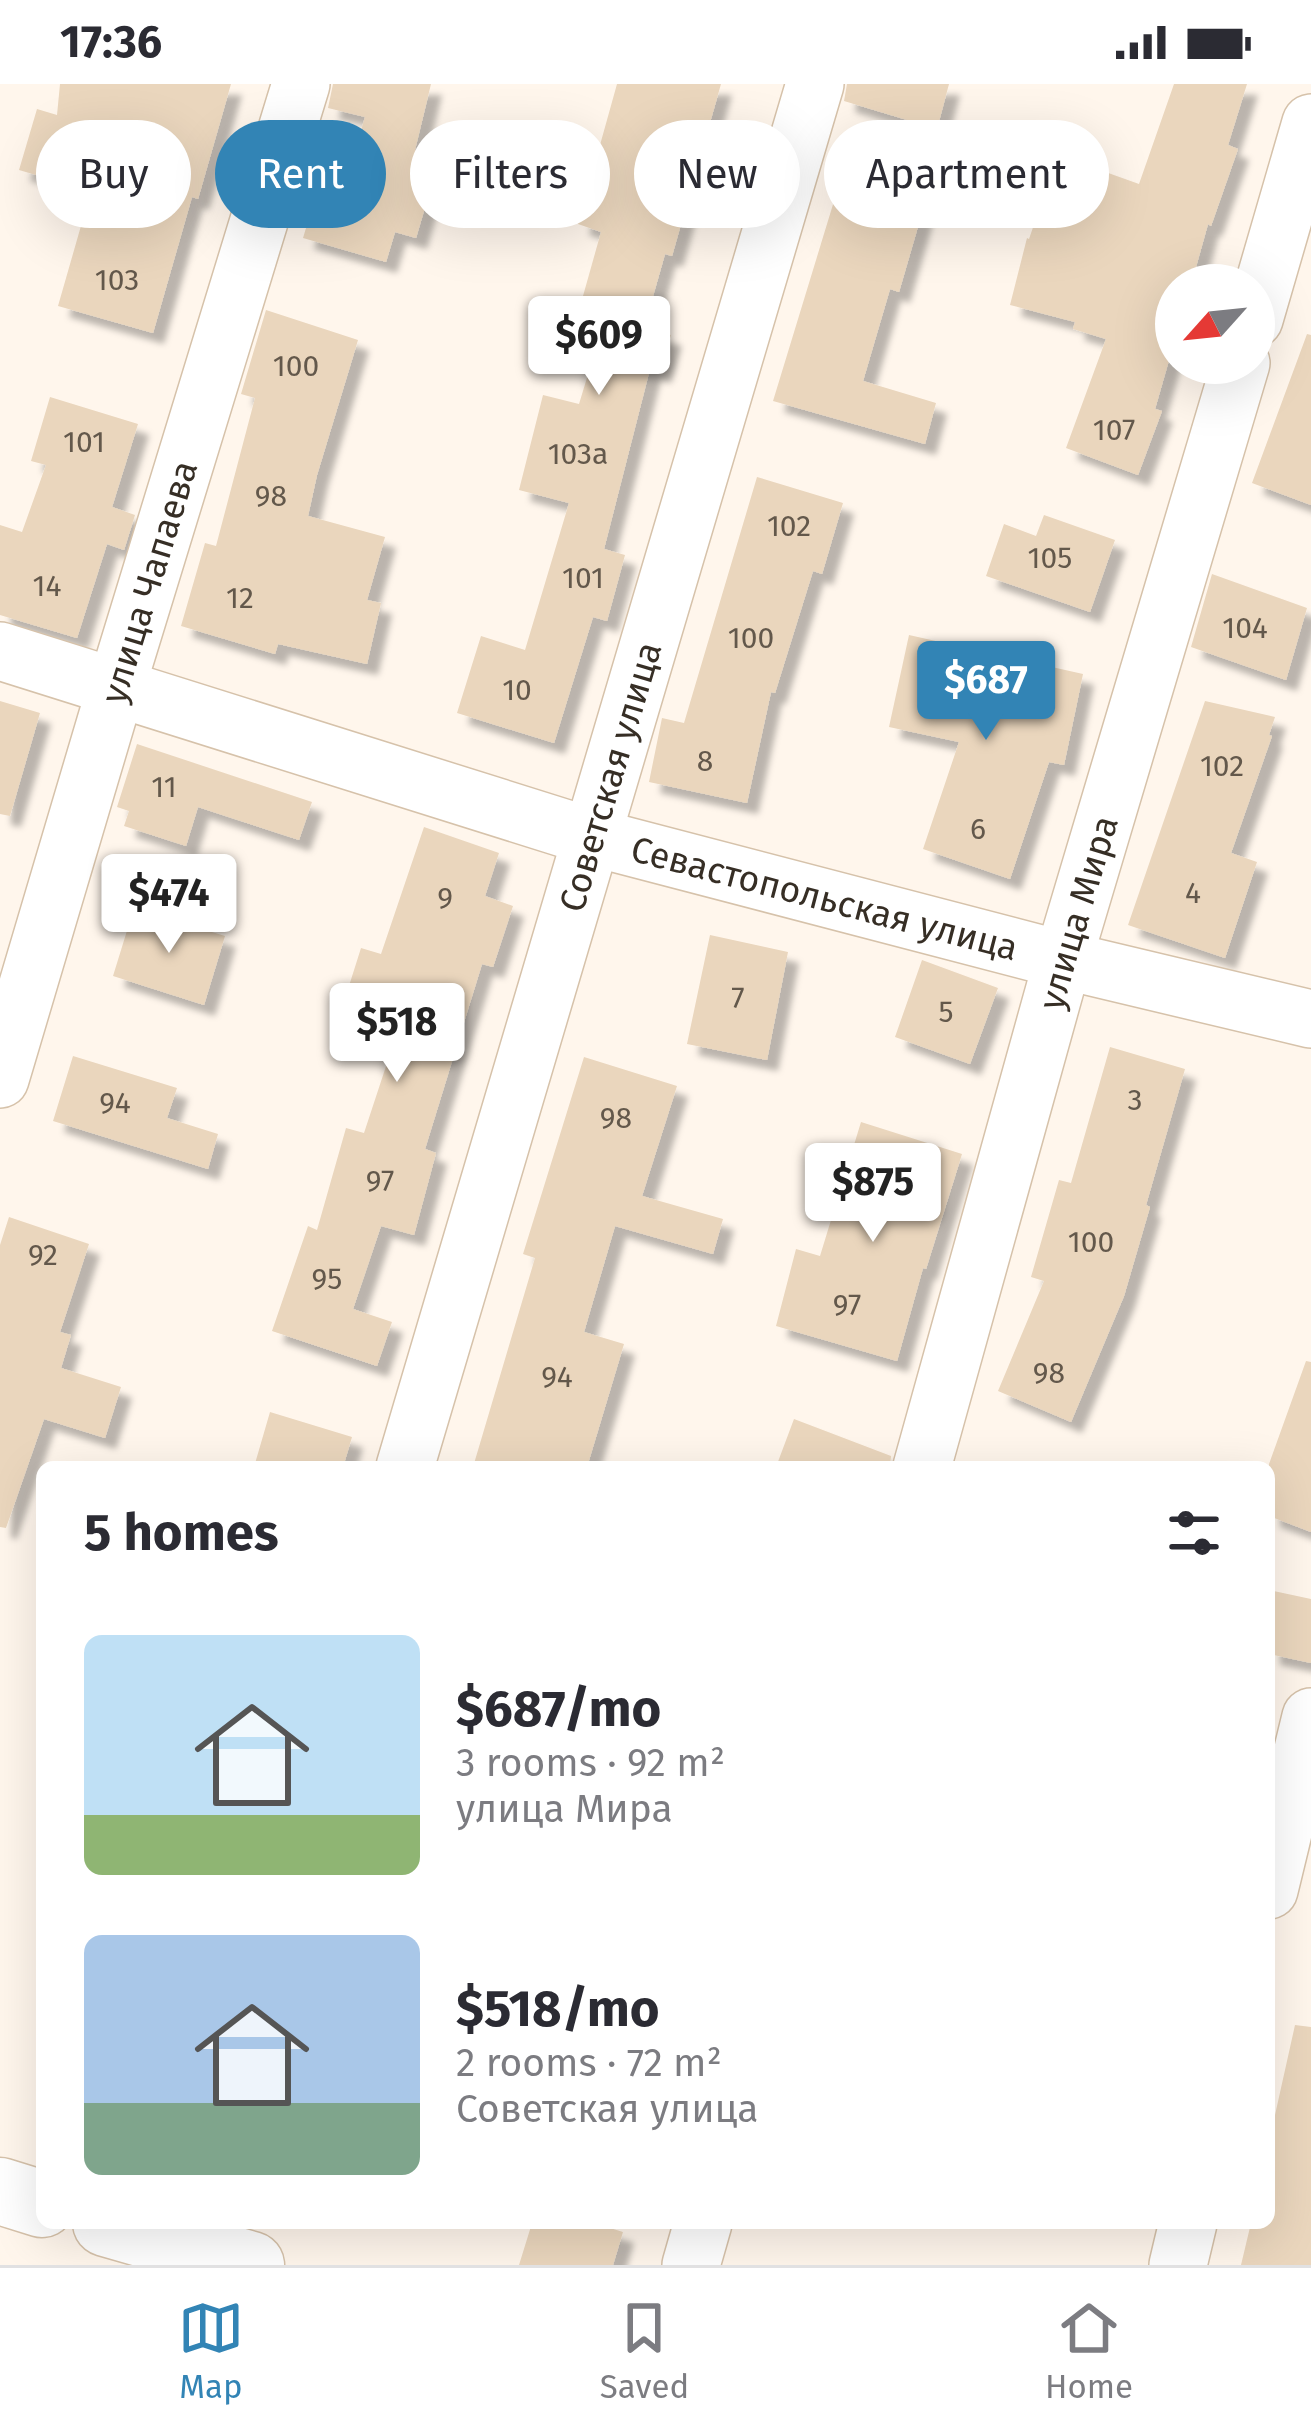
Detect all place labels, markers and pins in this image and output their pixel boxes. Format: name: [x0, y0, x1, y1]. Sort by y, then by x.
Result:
pin: $609: [528, 296, 670, 398]
pin: $687: [915, 641, 1057, 743]
pin: $474: [98, 854, 240, 956]
pin: $518: [326, 983, 468, 1085]
pin: $875: [802, 1143, 944, 1245]

